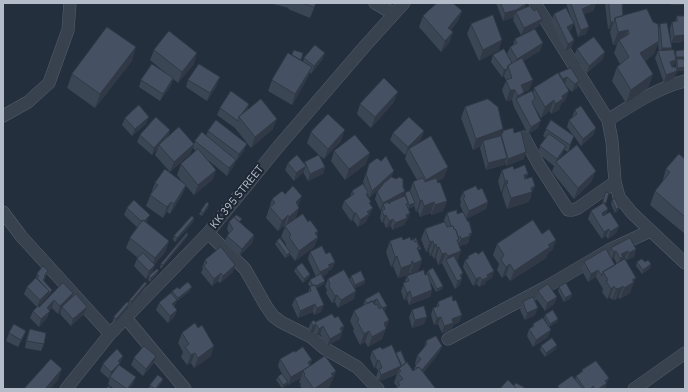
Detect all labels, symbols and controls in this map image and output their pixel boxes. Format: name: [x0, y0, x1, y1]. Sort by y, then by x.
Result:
street label: KK 395 STREET: [207, 163, 267, 231]

